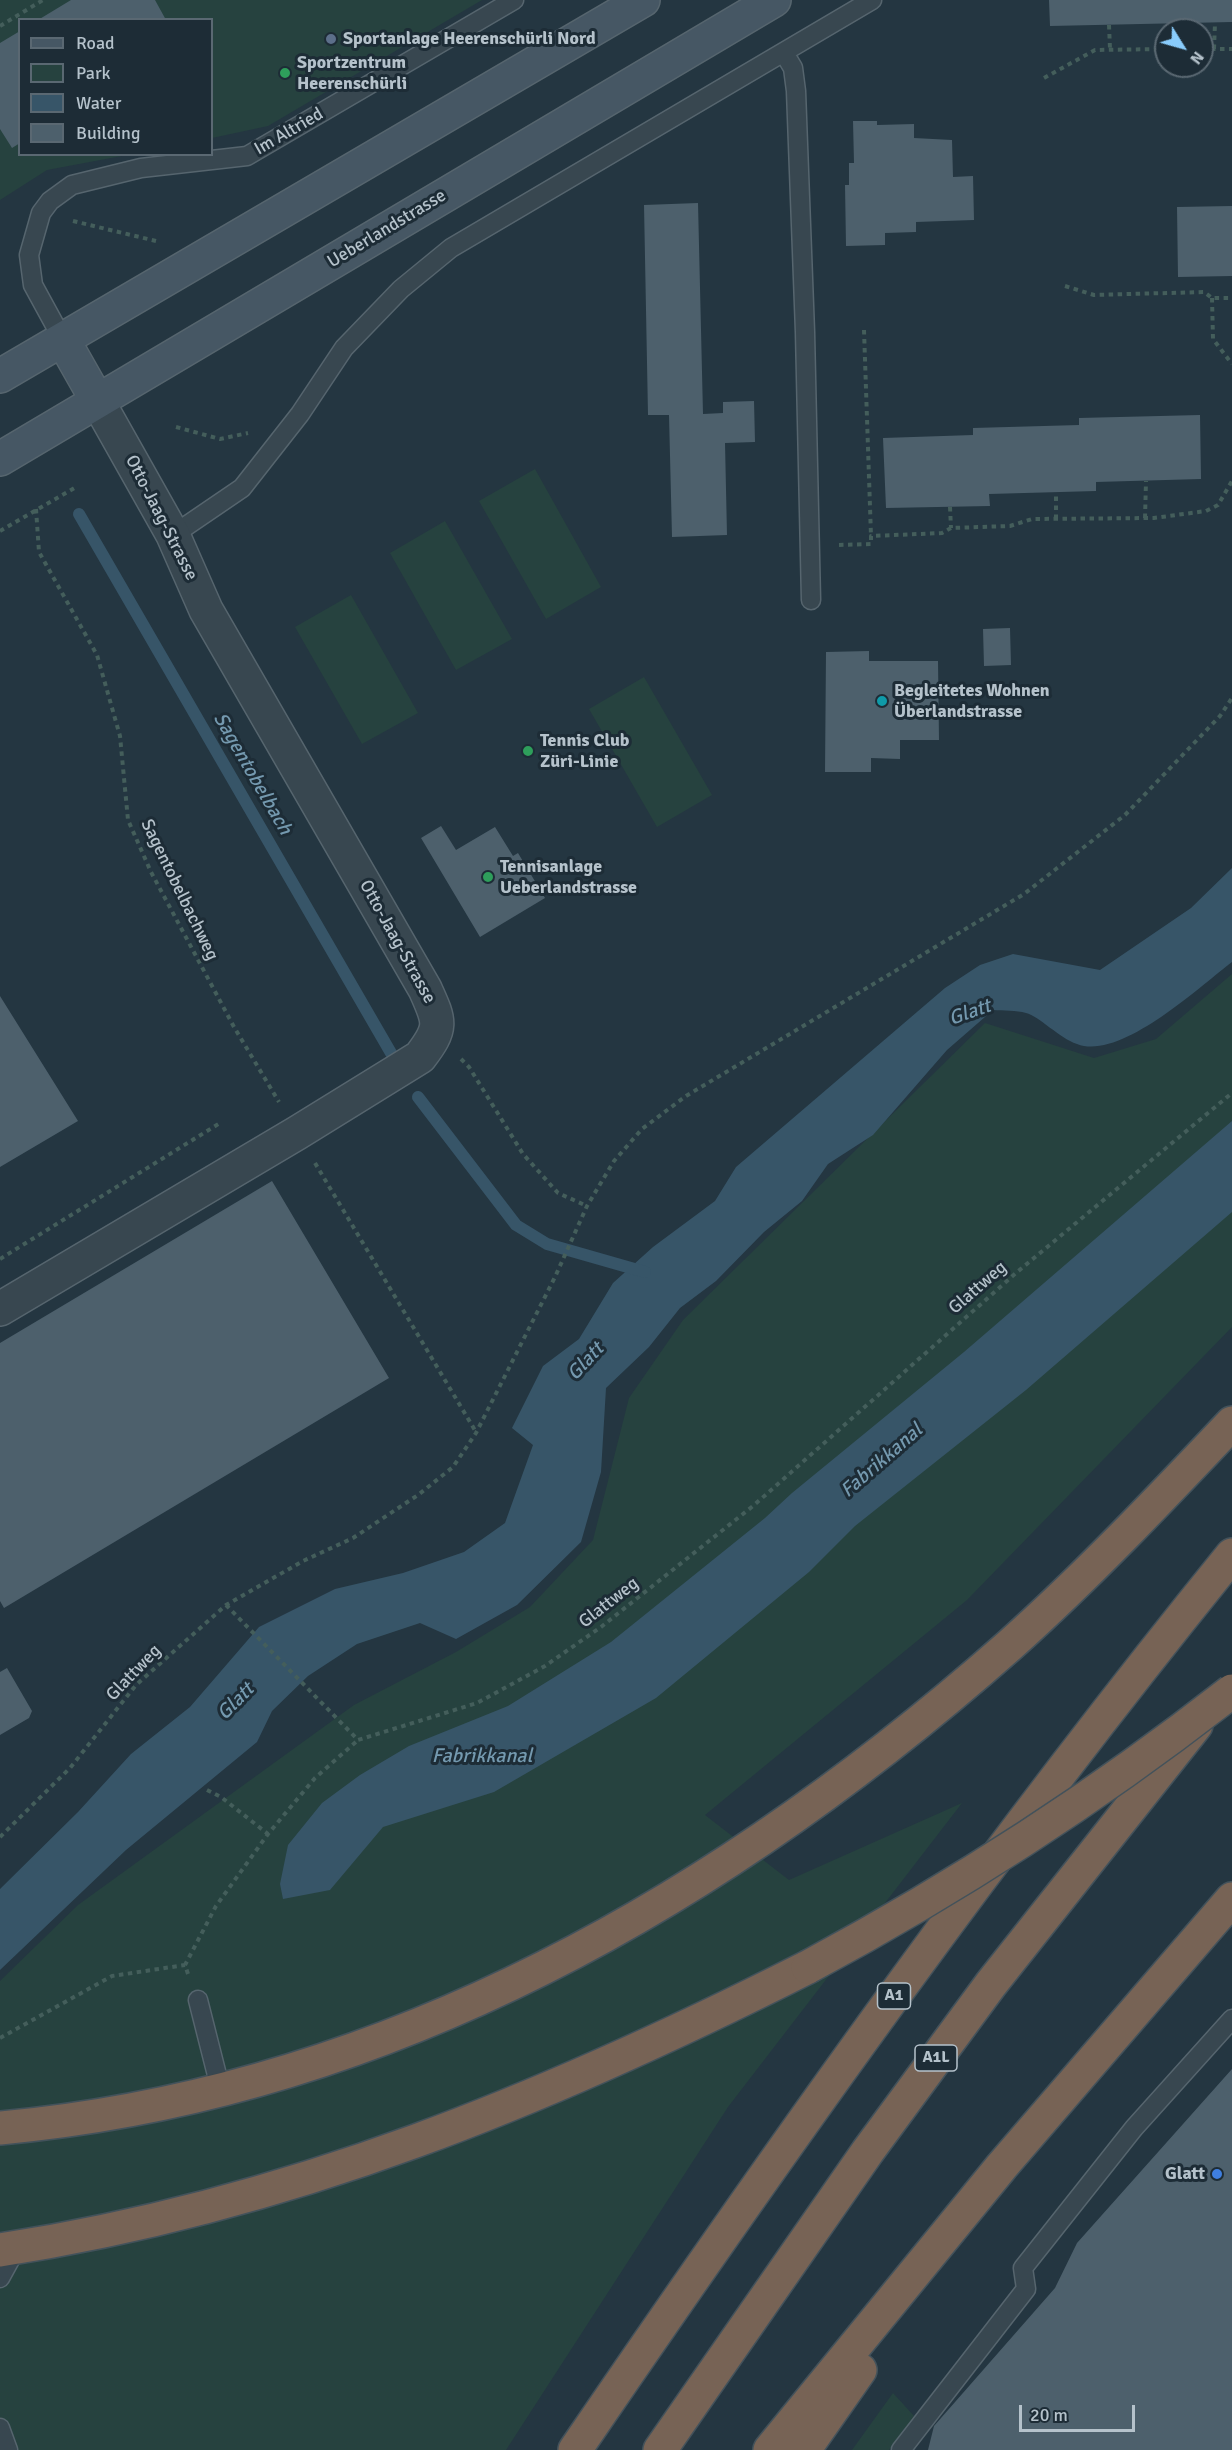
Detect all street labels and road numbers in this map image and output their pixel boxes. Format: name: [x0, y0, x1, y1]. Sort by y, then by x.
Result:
street label: Im Altried: [251, 104, 327, 160]
street label: Ueberlandstrasse: [324, 185, 450, 273]
street label: Otto-Jaag-Strasse: [120, 452, 202, 584]
street label: Sagentobelbachweg: [135, 816, 223, 964]
street label: Otto-Jaag-Strasse: [354, 876, 440, 1008]
street label: Glattweg: [945, 1257, 1011, 1319]
street label: Glattweg: [575, 1573, 643, 1633]
street label: Glattweg: [102, 1640, 166, 1706]
road number: A1: [878, 1983, 910, 2009]
road number: A1L: [915, 2045, 957, 2071]

